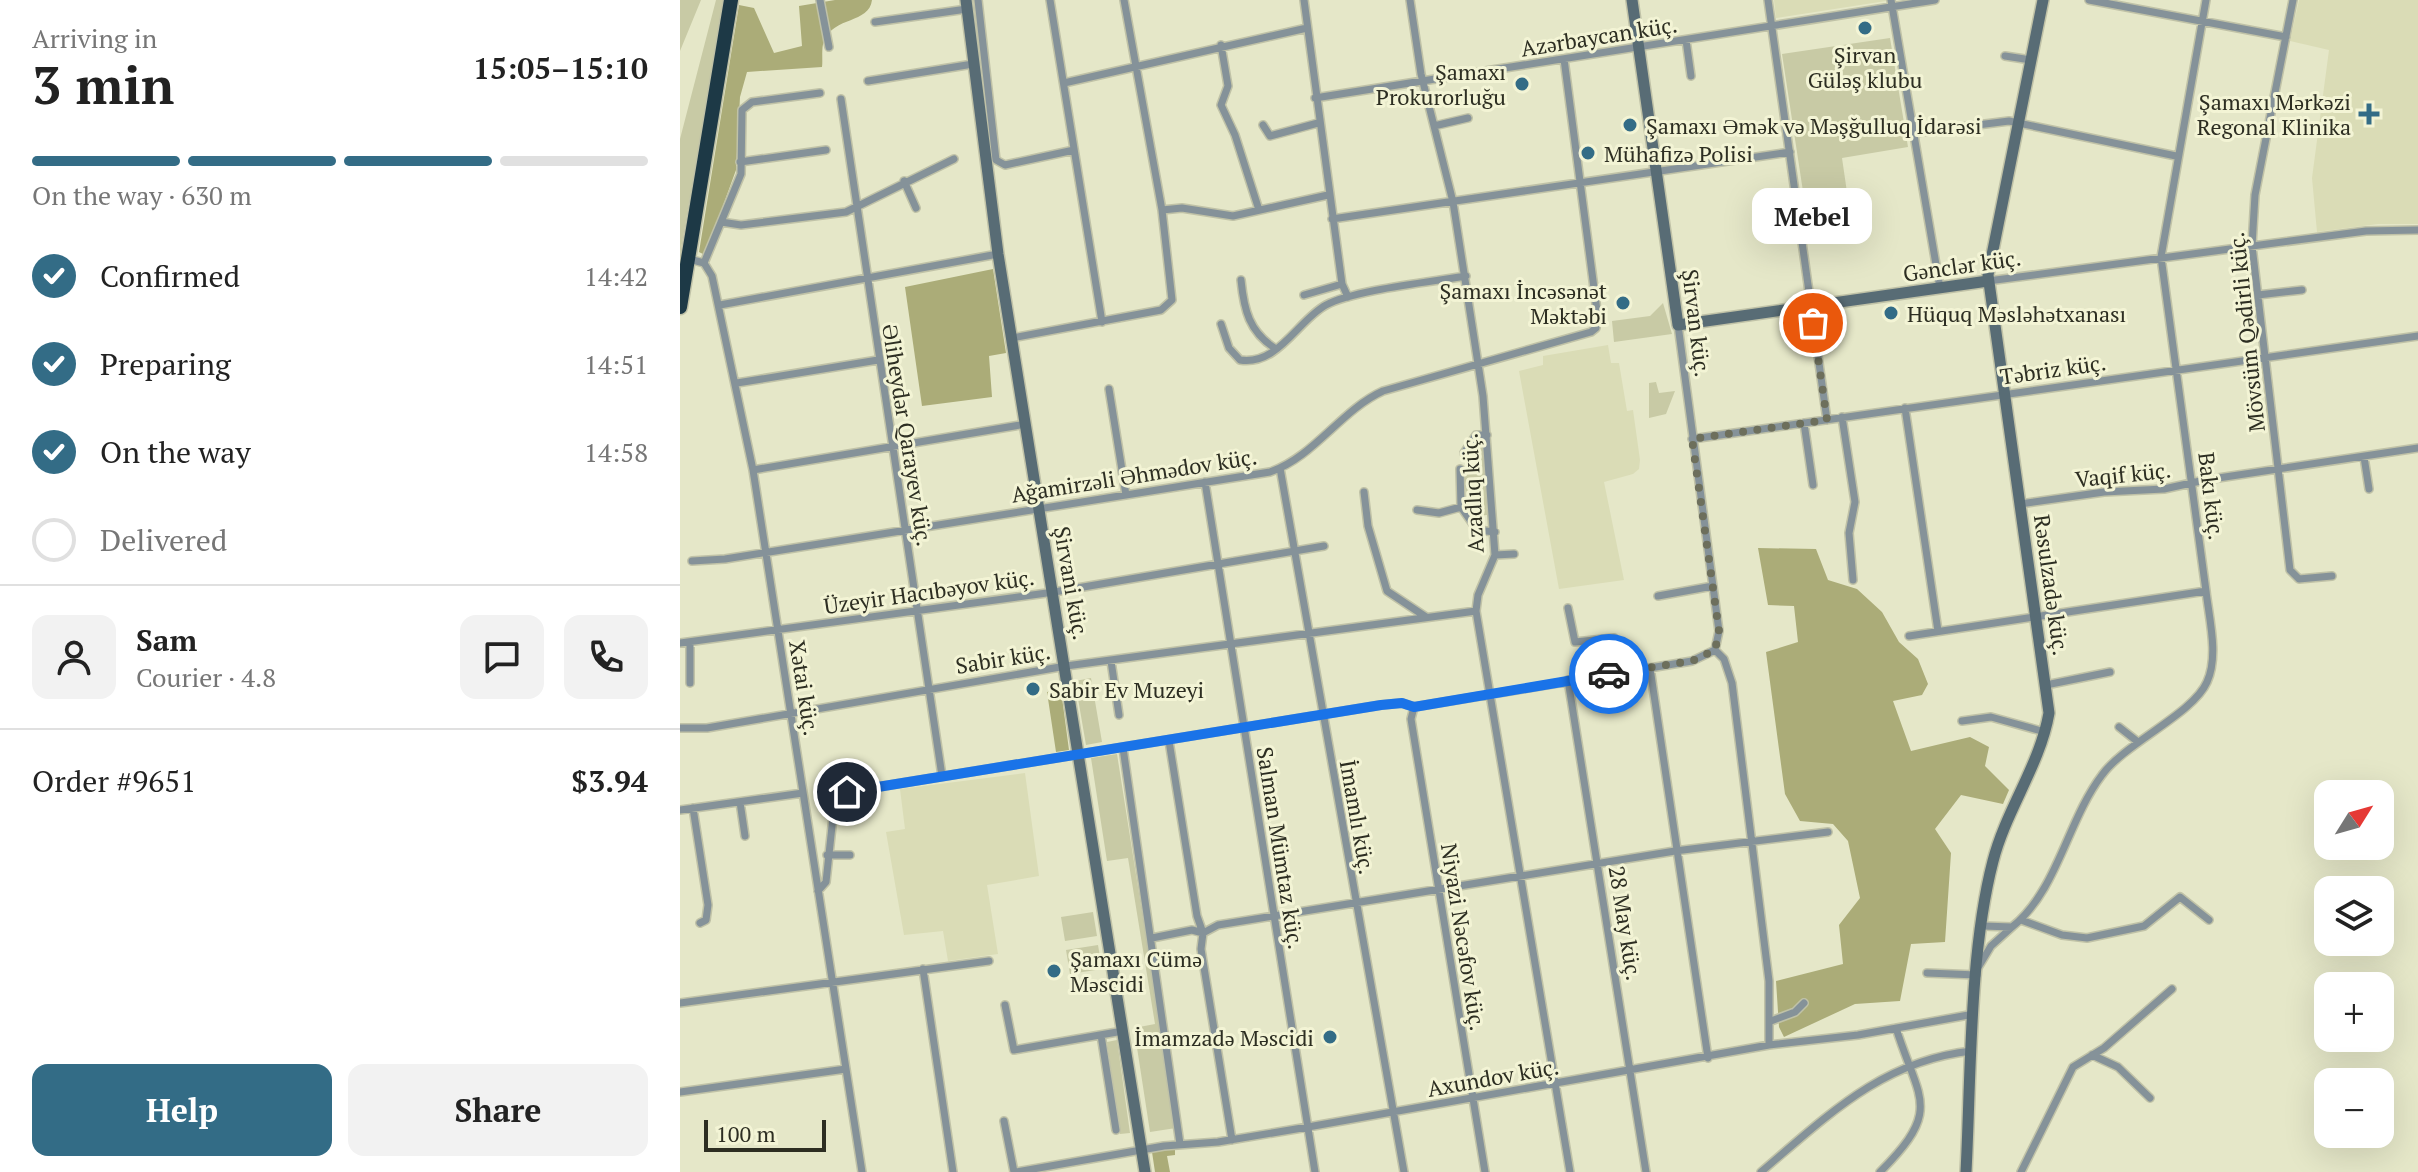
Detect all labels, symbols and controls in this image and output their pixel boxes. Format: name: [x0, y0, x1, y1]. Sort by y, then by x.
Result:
street label: Azərbaycan küç.: [1519, 9, 1679, 63]
marker: Şirvan Güləş klubu: [1856, 19, 1874, 37]
text: Arriving in: [32, 21, 157, 55]
place label: Şirvan Güləş klubu: [1808, 40, 1923, 94]
text: 15:05–15:10: [473, 48, 648, 88]
text: 3 min: [32, 50, 174, 119]
place label: Şamaxı Prokurorluğu: [1376, 57, 1506, 111]
marker: Şamaxı Prokurorluğu: [1513, 75, 1531, 93]
place label: Şamaxı Mərkəzi Regonal Klinika: [2197, 87, 2351, 141]
marker: Şamaxı Mərkəzi Regonal Klinika: [2358, 103, 2380, 125]
place label: Şamaxı Əmək və Məşğulluq İdarəsi: [1646, 111, 1982, 140]
marker: Şamaxı Əmək və Məşğulluq İdarəsi: [1621, 116, 1639, 134]
place label: Mühafizə Polisi: [1604, 139, 1753, 168]
marker: Mühafizə Polisi: [1579, 144, 1597, 162]
text: On the way · 630 m: [32, 178, 252, 212]
callout: Mebel: [1753, 187, 1873, 243]
text: Mebel: [1774, 199, 1850, 233]
street label: Mövsüm Qədirli küç.: [2221, 231, 2271, 433]
street label: Gənclər küç.: [1901, 242, 2023, 288]
icon: check: [32, 254, 76, 298]
text: Confirmed: [100, 256, 240, 296]
text: 14:42: [584, 259, 648, 293]
street label: Şirvan küç.: [1676, 267, 1718, 379]
place label: Şamaxı İncəsənət Məktəbi: [1440, 276, 1607, 330]
pin: [1779, 289, 1847, 357]
marker: Şamaxı İncəsənət Məktəbi: [1614, 294, 1632, 312]
place label: Hüquq Məsləhətxanası: [1907, 299, 2126, 328]
icon: bag: [1791, 301, 1835, 345]
marker: Hüquq Məsləhətxanası: [1882, 304, 1900, 322]
street label: Əliheydər Qarayev küç.: [876, 322, 940, 548]
icon: check: [32, 342, 76, 386]
text: Preparing: [100, 344, 231, 384]
text: 14:51: [584, 347, 648, 381]
street label: Təbriz küç.: [1998, 347, 2108, 391]
icon: check: [32, 430, 76, 474]
text: On the way: [100, 432, 251, 472]
street label: Azadlıq küç.: [1454, 432, 1490, 554]
text: 14:58: [584, 435, 648, 469]
street label: Ağamirzəli Əhmədov küç.: [1009, 441, 1259, 509]
street label: Bakı küç.: [2192, 450, 2232, 542]
street label: Vaqif küç.: [2074, 455, 2172, 493]
street label: Rəsulzadə küç.: [2028, 513, 2076, 657]
text: Delivered: [100, 520, 227, 560]
street label: Şirvani küç.: [1048, 524, 1096, 642]
street label: Üzeyir Hacıbəyov küç.: [822, 562, 1036, 620]
button: person: [32, 615, 116, 699]
button: chat: [460, 615, 544, 699]
button: phone: [564, 615, 648, 699]
text: Sam: [136, 620, 197, 660]
courier: [1569, 634, 1649, 714]
street label: Sabir küç.: [953, 636, 1053, 680]
street label: Xətai küç.: [783, 638, 827, 738]
icon: car: [1587, 652, 1631, 696]
text: Courier · 4.8: [136, 660, 276, 694]
place label: Sabir Ev Muzeyi: [1049, 675, 1204, 704]
marker: Sabir Ev Muzeyi: [1024, 680, 1042, 698]
street label: Salman Mümtaz küç.: [1251, 745, 1311, 951]
street label: İmamlı küç.: [1334, 757, 1382, 877]
pin: [813, 758, 881, 826]
text: Order #9651: [32, 761, 196, 801]
text: $3.94: [571, 761, 648, 801]
icon: home: [825, 770, 869, 814]
north arrow: [2314, 780, 2394, 860]
map controls: [2314, 780, 2394, 1148]
street label: Niyazi Nəcəfov küç.: [1435, 841, 1493, 1033]
street label: 28 May küç.: [1603, 864, 1649, 982]
button: layers: [2314, 876, 2394, 956]
place label: Şamaxı Cümə Məscidi: [1070, 944, 1202, 998]
marker: Şamaxı Cümə Məscidi: [1045, 962, 1063, 980]
button: +: [2314, 972, 2394, 1052]
place label: İmamzadə Məscidi: [1134, 1023, 1314, 1052]
marker: İmamzadə Məscidi: [1321, 1028, 1339, 1046]
street label: Axundov küç.: [1425, 1051, 1561, 1103]
button: Help: [32, 1064, 332, 1156]
button: Share: [348, 1064, 648, 1156]
button: −: [2314, 1068, 2394, 1148]
scale bar: [704, 1116, 826, 1152]
text: 100 m: [716, 1119, 776, 1148]

